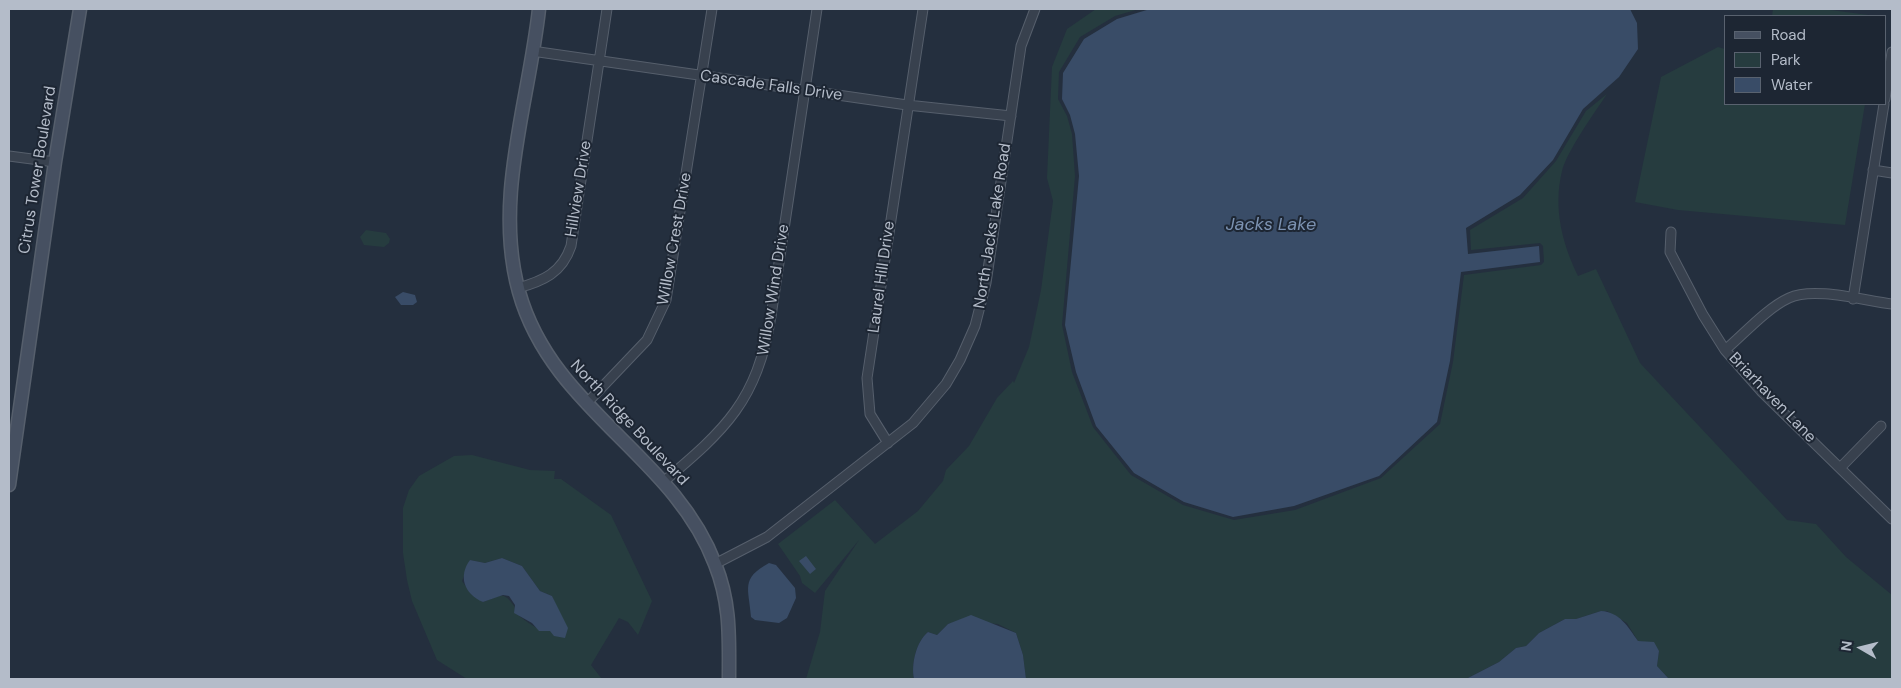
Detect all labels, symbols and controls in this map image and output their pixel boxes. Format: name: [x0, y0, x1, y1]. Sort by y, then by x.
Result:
legend: [1724, 15, 1886, 105]
text: Road: [1771, 25, 1806, 45]
text: Park: [1771, 50, 1801, 70]
street label: Cascade Falls Drive: [699, 67, 843, 105]
text: Water: [1771, 75, 1812, 95]
street label: Citrus Tower Boulevard: [15, 85, 61, 255]
street label: Hillview Drive: [562, 139, 596, 239]
street label: North Jacks Lake Road: [970, 142, 1016, 310]
street label: Willow Crest Drive: [654, 171, 696, 307]
water label: Jacks Lake: [1226, 214, 1316, 236]
street label: Laurel Hill Drive: [865, 220, 899, 334]
street label: Willow Wind Drive: [754, 223, 794, 357]
street label: Briarhaven Lane: [1724, 349, 1820, 447]
street label: North Ridge Boulevard: [566, 356, 692, 490]
north arrow: [1836, 623, 1886, 673]
text: N: [1837, 640, 1856, 652]

